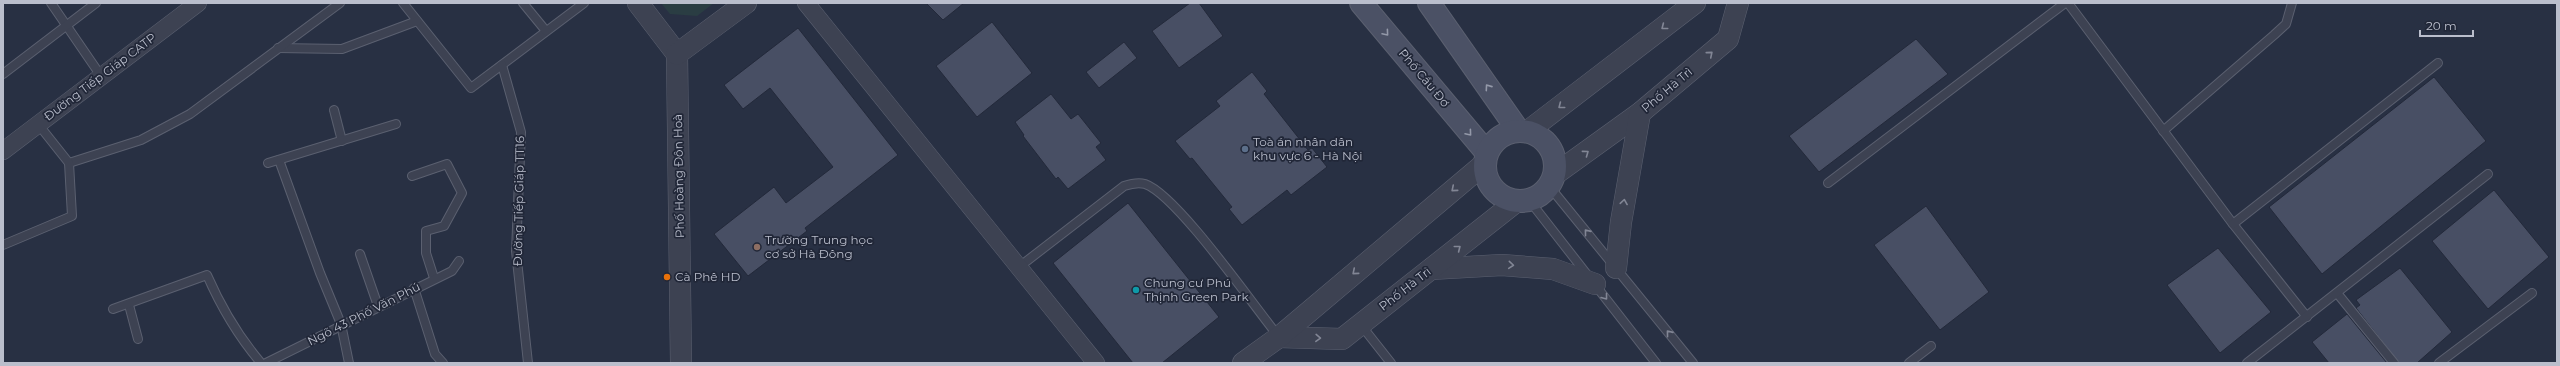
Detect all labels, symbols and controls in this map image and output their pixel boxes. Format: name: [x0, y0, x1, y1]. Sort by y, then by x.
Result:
scale bar: [2420, 12, 2473, 38]
text: 20 m: [2426, 18, 2457, 33]
one-way arrow: [1661, 22, 1668, 29]
one-way arrow: [1381, 28, 1388, 36]
street label: Đường Tiếp Giáp CATP: [41, 30, 159, 124]
street label: Phố Cầu Đơ: [1396, 45, 1453, 110]
one-way arrow: [1705, 52, 1712, 59]
street label: Phố Hà Trì: [1638, 64, 1695, 115]
one-way arrow: [1485, 84, 1493, 91]
one-way arrow: [1558, 102, 1565, 109]
street label: Phố Hoàng Đôn Hoà: [670, 114, 687, 238]
one-way arrow: [1465, 128, 1472, 135]
place label: Toà án nhân dân khu vực 6 - Hà Nội: [1253, 134, 1362, 163]
street label: Đường Tiếp Giáp TT16: [510, 136, 527, 266]
marker: Toà án nhân dân khu vực 6 - Hà Nội: [1240, 144, 1250, 154]
one-way arrow: [1582, 150, 1589, 157]
one-way arrow: [1452, 184, 1459, 191]
one-way arrow: [1619, 199, 1628, 205]
one-way arrow: [1584, 229, 1591, 237]
place label: Trường Trung học cơ sở Hà Đông: [765, 232, 873, 261]
marker: Trường Trung học cơ sở Hà Đông: [752, 242, 762, 252]
one-way arrow: [1454, 245, 1461, 252]
one-way arrow: [1508, 261, 1514, 270]
street label: Phố Hà Trì: [1376, 264, 1434, 314]
one-way arrow: [1352, 268, 1359, 275]
place label: Cà Phê HD: [675, 269, 741, 284]
marker: Cà Phê HD: [662, 272, 672, 282]
place label: Chung cư Phú Thịnh Green Park: [1144, 275, 1250, 304]
street label: Ngõ 43 Phố Văn Phú: [305, 279, 423, 349]
marker: Chung cư Phú Thịnh Green Park: [1131, 285, 1141, 295]
one-way arrow: [1600, 292, 1607, 299]
one-way arrow: [1666, 330, 1673, 337]
one-way arrow: [1315, 334, 1321, 342]

